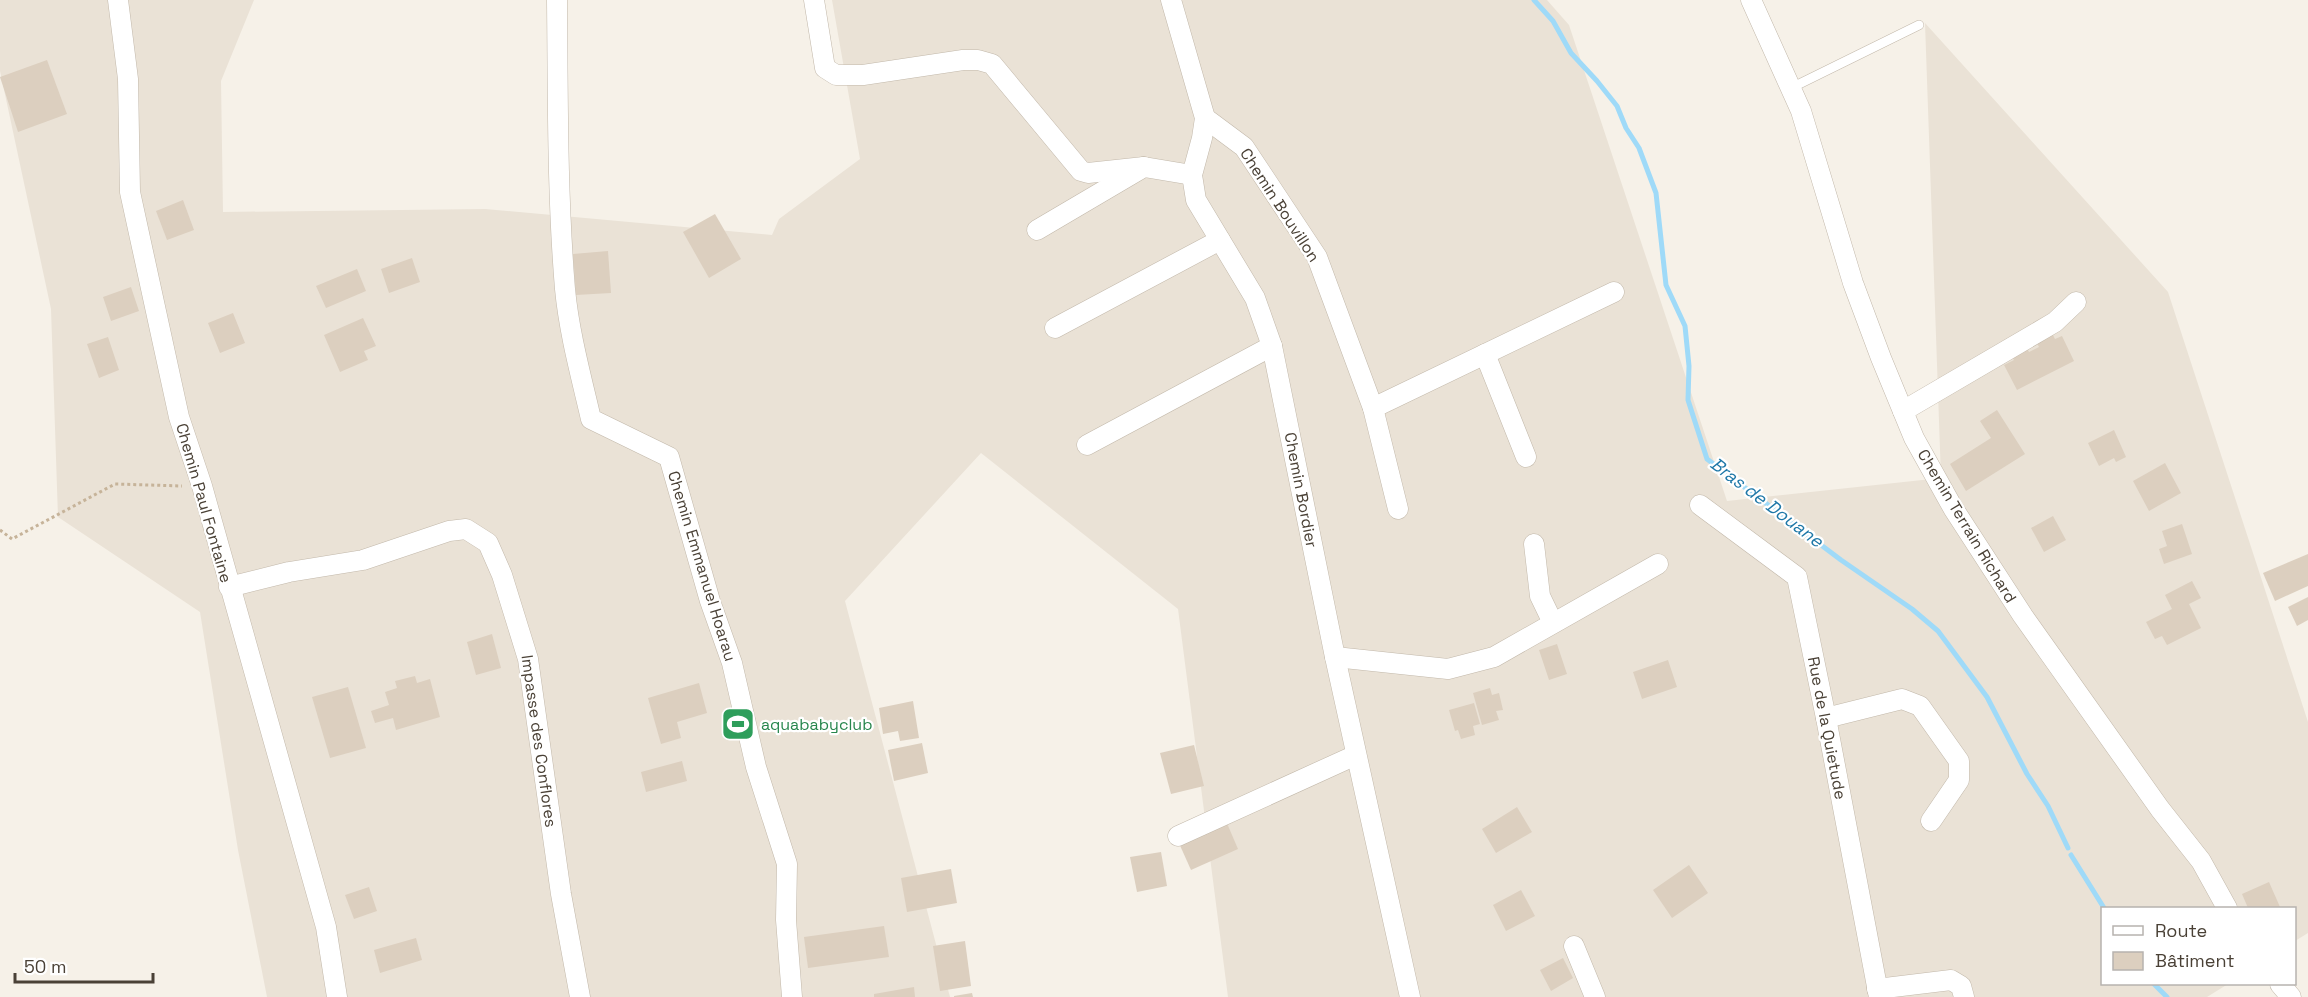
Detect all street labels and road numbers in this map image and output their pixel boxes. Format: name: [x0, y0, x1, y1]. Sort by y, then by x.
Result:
street label: Chemin Bouvillon: [1235, 144, 1325, 266]
street label: Chemin Paul Fontaine: [171, 421, 237, 585]
street label: Chemin Bordier: [1280, 431, 1322, 549]
street label: Chemin Terrain Richard: [1913, 445, 2021, 607]
street label: Chemin Emmanuel Hoarau: [663, 468, 741, 664]
street label: Impasse des Conflores: [517, 654, 561, 828]
street label: Rue de la Quietude: [1803, 655, 1851, 801]

